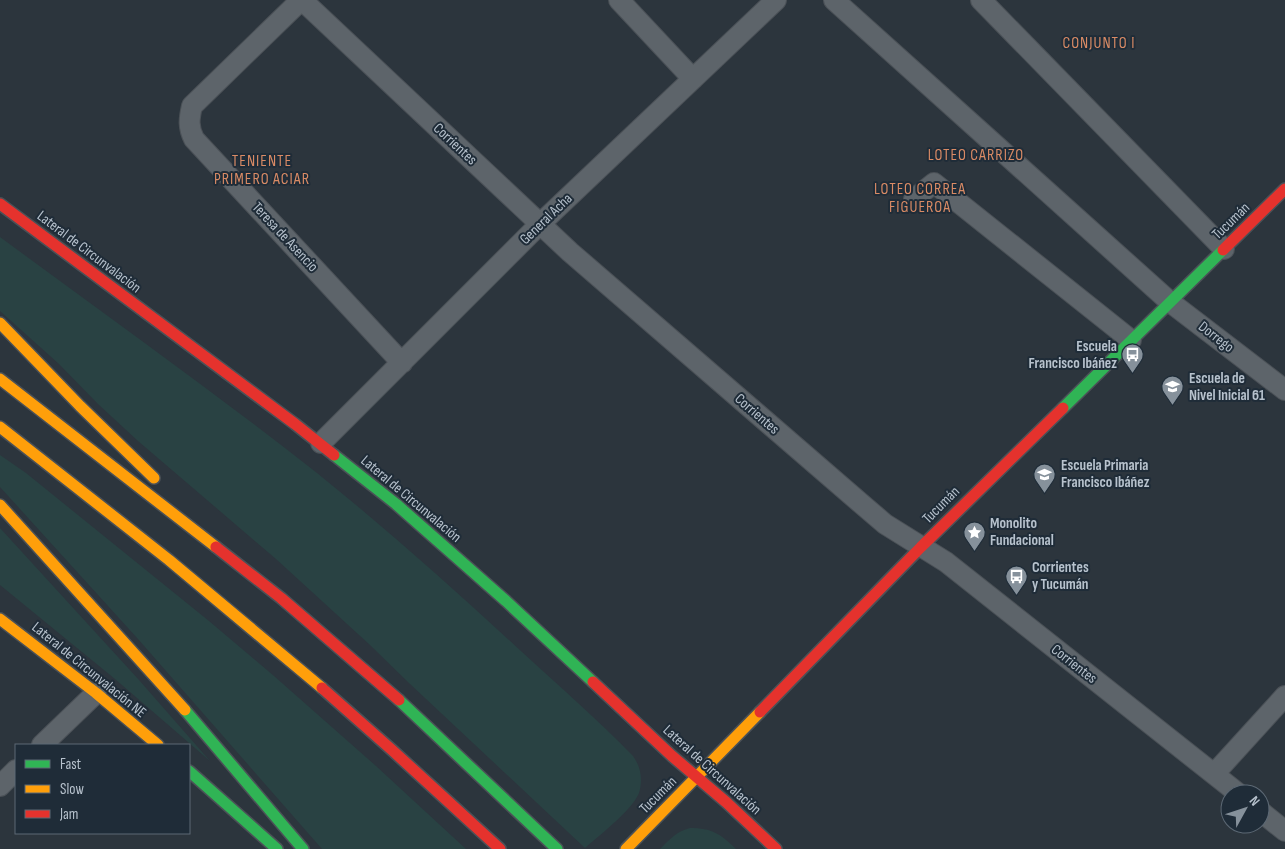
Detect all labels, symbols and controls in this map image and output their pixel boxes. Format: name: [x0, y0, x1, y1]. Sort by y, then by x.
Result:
district label: CONJUNTO I: [1063, 34, 1135, 53]
street label: Corrientes: [429, 119, 481, 169]
district label: LOTEO CARRIZO: [928, 146, 1024, 165]
district label: TENIENTE PRIMERO ACIAR: [214, 152, 310, 189]
district label: LOTEO CORREA FIGUEROA: [874, 180, 966, 217]
street label: General Acha: [516, 189, 576, 249]
street label: Teresa de Asencio: [248, 198, 322, 276]
street label: Tucumán: [1208, 198, 1254, 244]
street label: Lateral de Circunvalación: [33, 207, 145, 297]
street label: Dorrego: [1194, 317, 1238, 357]
place label: Escuela Francisco Ibáñez: [1029, 337, 1117, 373]
bus stop icon: Escuela Francisco Ibáñez: [1121, 343, 1145, 374]
place label: Escuela de Nivel Inicial 61: [1189, 369, 1265, 405]
school or university icon: Escuela de Nivel Inicial 61: [1161, 375, 1185, 406]
street label: Corrientes: [731, 389, 783, 439]
street label: Lateral de Circunvalación: [357, 451, 465, 547]
place label: Escuela Primaria Francisco Ibáñez: [1061, 456, 1150, 492]
school or university icon: Escuela Primaria Francisco Ibáñez: [1033, 462, 1057, 493]
street label: Tucumán: [918, 482, 964, 528]
place label: Monolito Fundacional: [990, 514, 1054, 550]
place icon: Monolito Fundacional: [962, 520, 986, 551]
place label: Corrientes y Tucumán: [1032, 558, 1089, 594]
bus stop icon: Corrientes y Tucumán: [1004, 564, 1028, 595]
street label: Lateral de Circunvalación NE: [28, 618, 150, 722]
street label: Corrientes: [1047, 640, 1101, 688]
street label: Lateral de Circunvalación: [659, 721, 765, 819]
legend: [15, 744, 190, 834]
text: Fast: [60, 755, 82, 774]
street label: Tucumán: [635, 772, 681, 818]
text: Slow: [60, 780, 84, 799]
north arrow: [1220, 784, 1270, 834]
text: N: [1246, 793, 1263, 809]
text: Jam: [59, 805, 78, 824]

